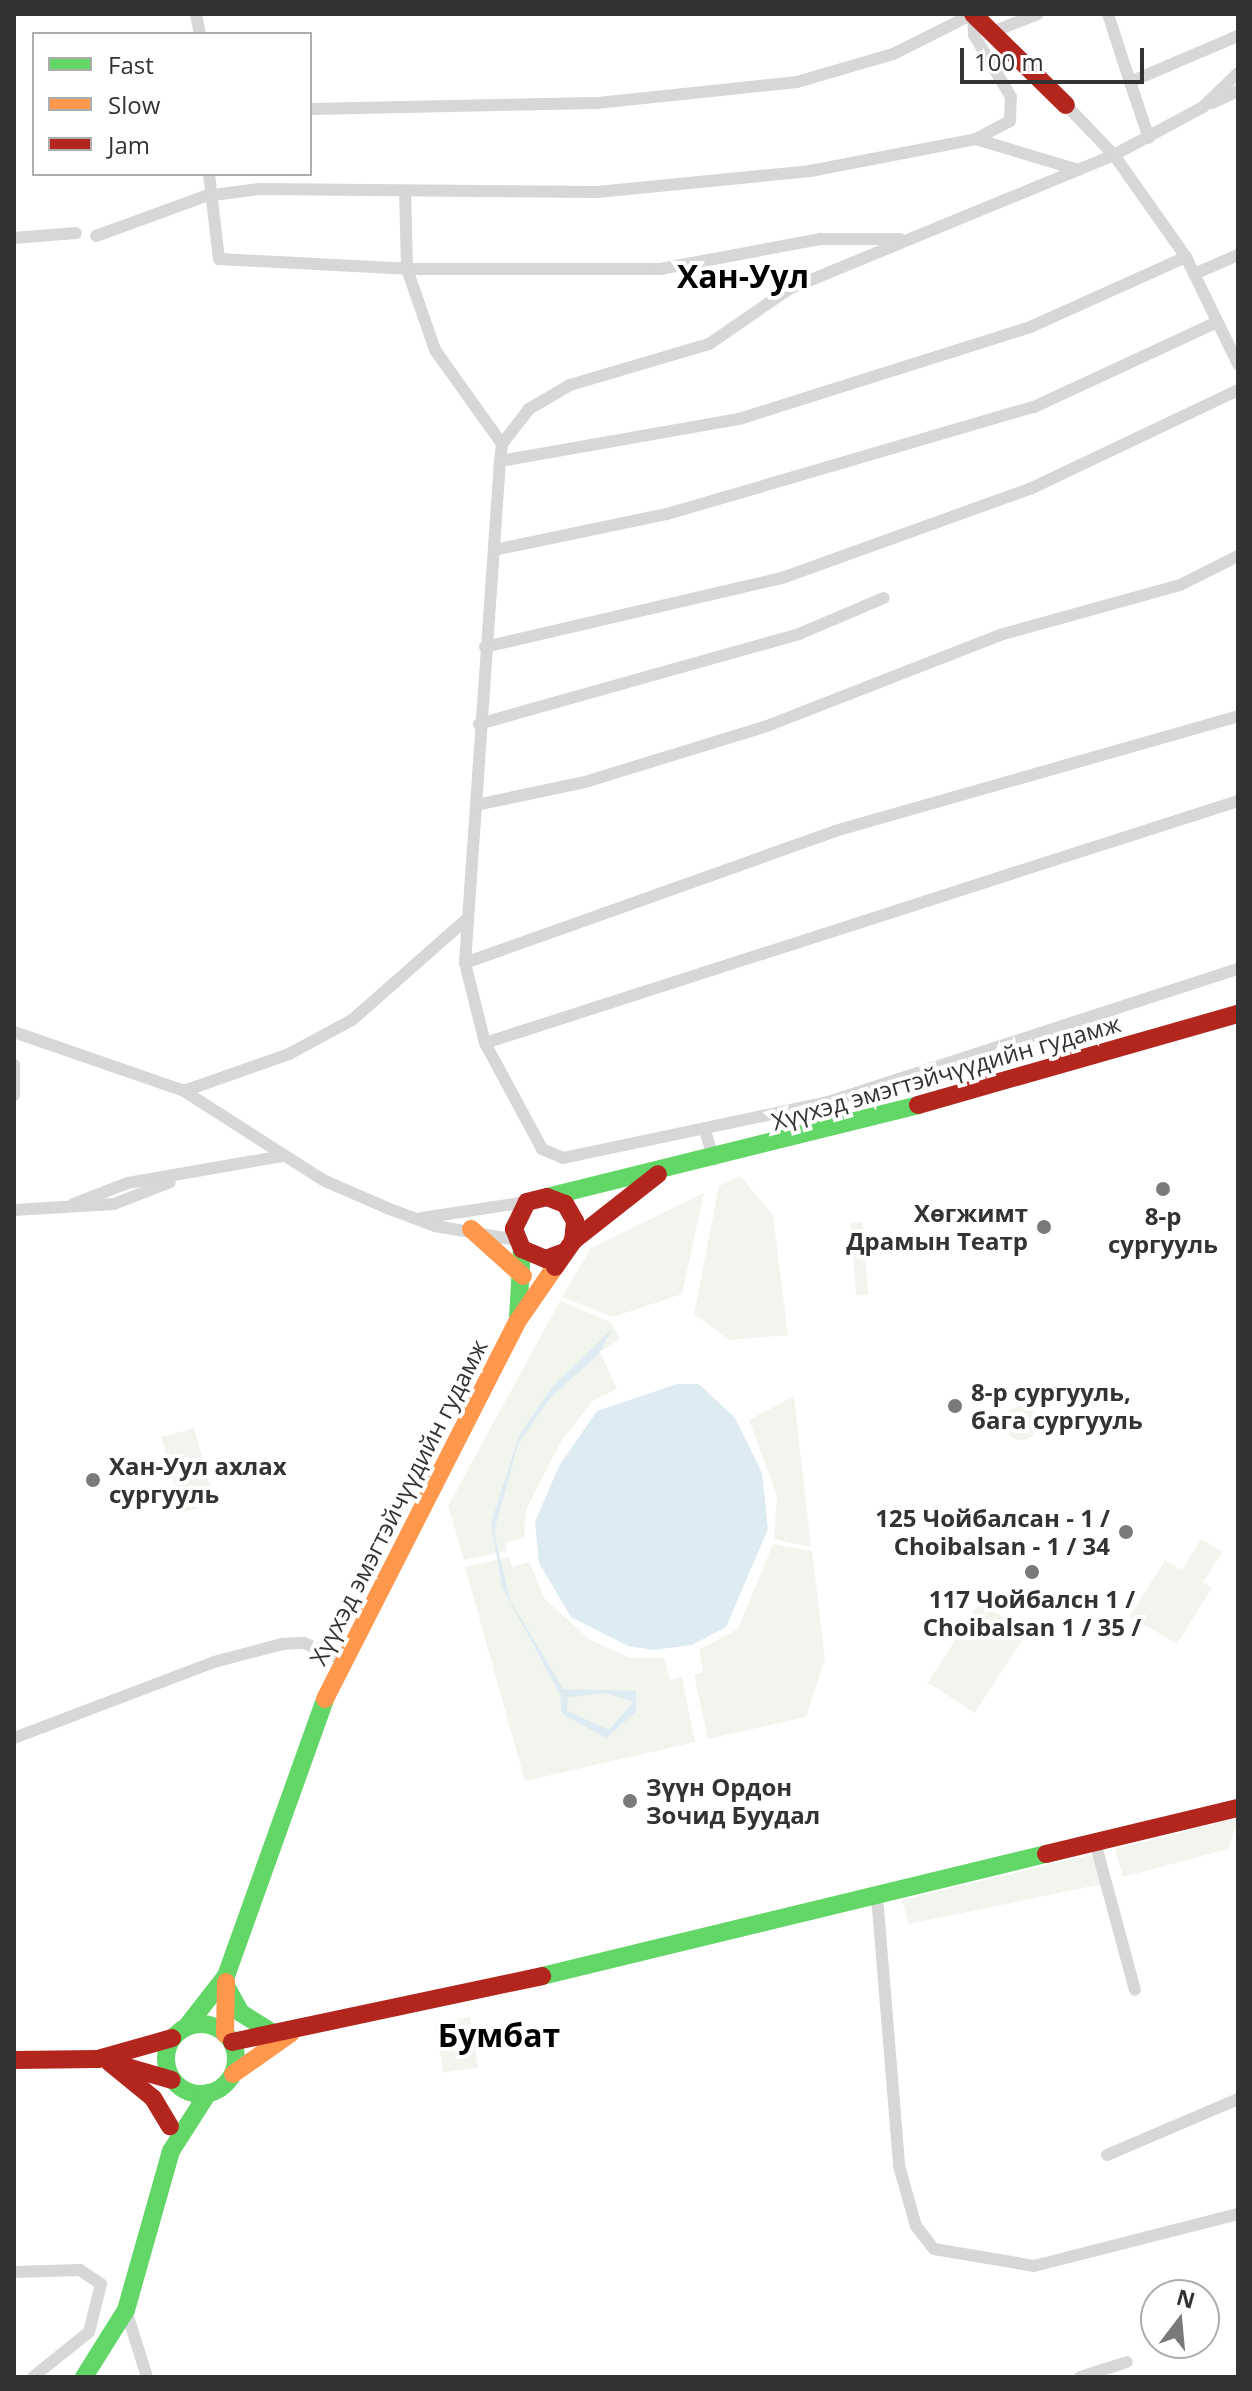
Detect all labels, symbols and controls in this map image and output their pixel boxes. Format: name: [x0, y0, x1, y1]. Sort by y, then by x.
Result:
legend: [32, 32, 312, 176]
scale bar: [964, 32, 1148, 82]
text: 100 m: [974, 45, 1044, 78]
text: Fast: [108, 48, 154, 81]
text: Slow: [108, 88, 160, 121]
text: Jam: [108, 128, 150, 161]
district label: Хан-Уул: [677, 257, 809, 295]
street label: Хүүхэд эмэгтэйчүүдийн гудамж: [768, 1008, 1124, 1136]
marker: 8-р сургууль: [1154, 1180, 1172, 1198]
place label: Хөгжимт Драмын Театр: [846, 1199, 1028, 1255]
place label: 8-р сургууль: [1108, 1202, 1218, 1258]
marker: Хөгжимт Драмын Театр: [1035, 1218, 1053, 1236]
street label: Хүүхэд эмэгтэйчүүдийн гудамж: [303, 1334, 493, 1670]
place label: 8-р сургууль, бага сургууль: [971, 1378, 1143, 1434]
marker: 8-р сургууль, бага сургууль: [946, 1397, 964, 1415]
place label: Хан-Уул ахлах сургууль: [109, 1452, 287, 1508]
marker: Хан-Уул ахлах сургууль: [84, 1471, 102, 1489]
place label: 125 Чойбалсан - 1 / Choibalsan - 1 / 34: [875, 1504, 1110, 1560]
marker: 125 Чойбалсан - 1 / Choibalsan - 1 / 34: [1117, 1523, 1135, 1541]
marker: 117 Чойбалсн 1 / Choibalsan 1 / 35 /: [1023, 1563, 1041, 1581]
place label: 117 Чойбалсн 1 / Choibalsan 1 / 35 /: [923, 1585, 1141, 1641]
place label: Зүүн Ордон Зочид Буудал: [646, 1773, 820, 1829]
marker: Зүүн Ордон Зочид Буудал: [621, 1792, 639, 1810]
district label: Бумбат: [438, 2016, 560, 2054]
north arrow: [1140, 2279, 1220, 2359]
text: N: [1173, 2281, 1199, 2315]

